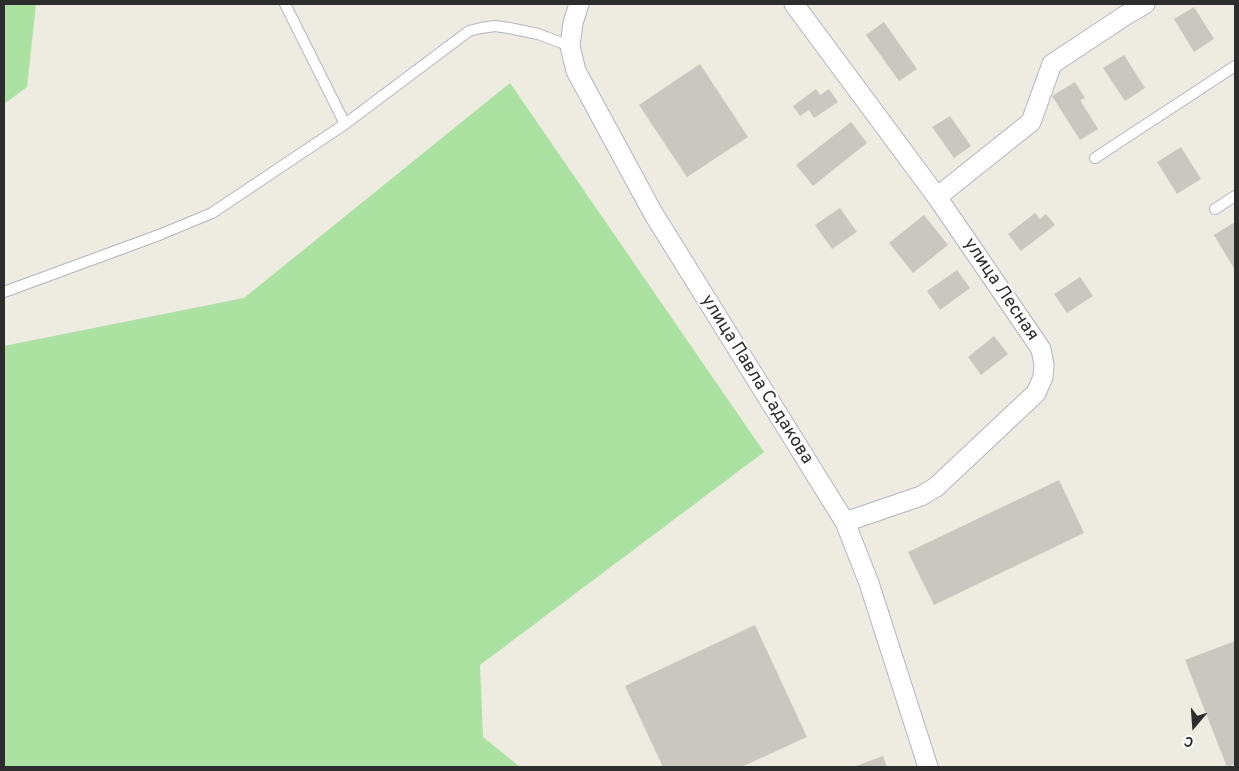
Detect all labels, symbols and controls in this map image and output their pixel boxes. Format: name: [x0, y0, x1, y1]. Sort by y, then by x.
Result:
street label: улица Лесная: [958, 235, 1042, 345]
street label: улица Павла Садакова: [695, 291, 817, 469]
north arrow: [1169, 701, 1219, 751]
text: С: [1182, 731, 1196, 750]

